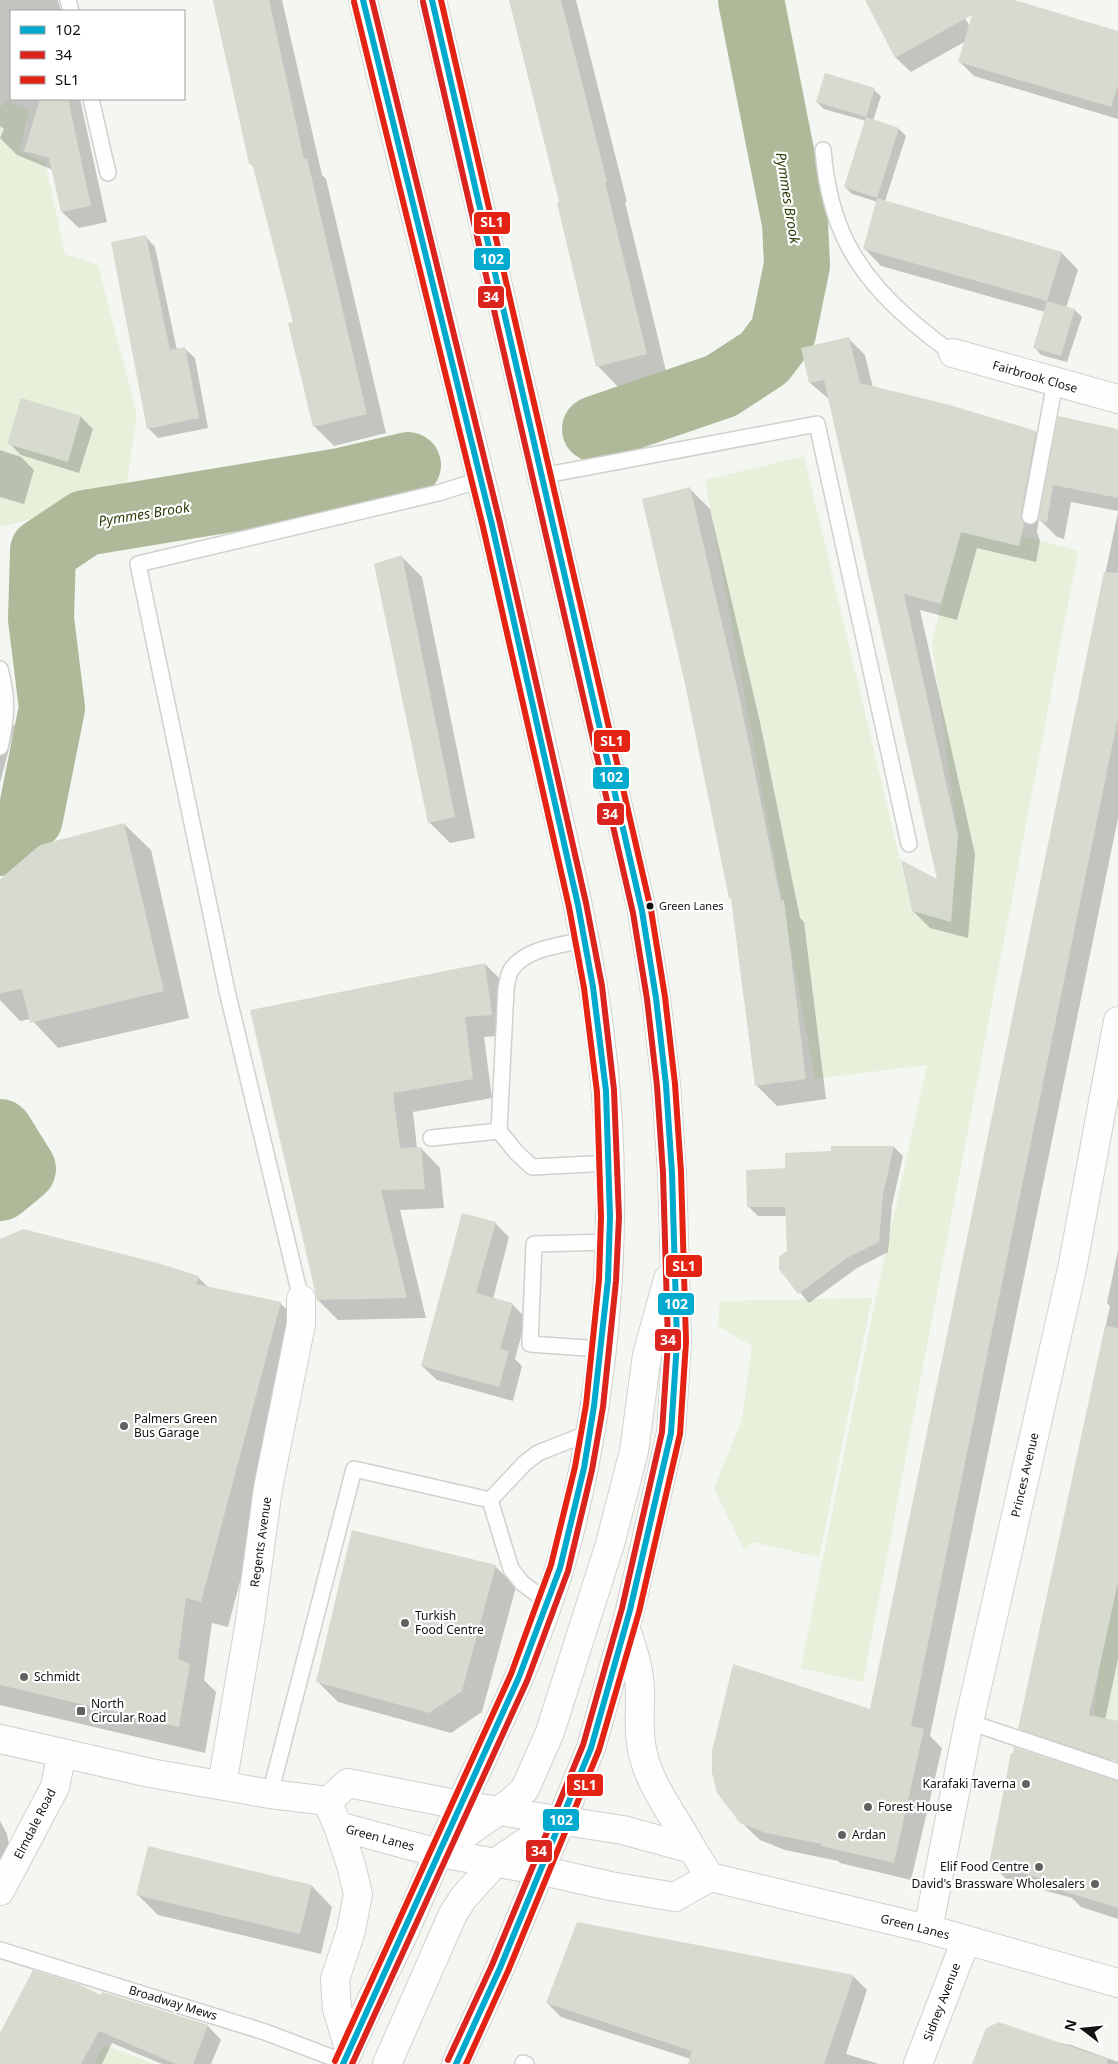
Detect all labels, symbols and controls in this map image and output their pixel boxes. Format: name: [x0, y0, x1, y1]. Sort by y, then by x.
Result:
legend: [10, 10, 185, 100]
text: 102: [55, 19, 81, 39]
text: 34: [55, 44, 73, 64]
text: SL1: [55, 69, 80, 89]
water label: Pymmes Brook: [772, 151, 805, 246]
line badge: SL1: [473, 211, 511, 235]
text: SL1: [480, 212, 504, 231]
line badge: 102: [473, 247, 511, 271]
text: 102: [480, 249, 504, 268]
line badge: 34: [477, 285, 505, 309]
text: 34: [483, 287, 499, 306]
street label: Fairbrook Close: [991, 356, 1080, 397]
water label: Pymmes Brook: [97, 497, 192, 530]
line badge: SL1: [593, 729, 631, 753]
text: SL1: [600, 731, 624, 750]
line badge: 102: [592, 766, 630, 790]
text: 102: [599, 767, 623, 786]
line badge: 34: [596, 802, 625, 826]
text: 34: [602, 804, 618, 823]
place label: Green Lanes: [659, 898, 724, 913]
marker: Green Lanes: [645, 901, 655, 911]
line badge: SL1: [665, 1254, 703, 1278]
text: SL1: [672, 1256, 696, 1275]
line badge: 102: [657, 1292, 695, 1316]
text: 102: [664, 1294, 688, 1313]
line badge: 34: [654, 1328, 682, 1352]
text: 34: [660, 1330, 676, 1349]
place label: Palmers Green Bus Garage: [134, 1410, 217, 1441]
marker: Palmers Green Bus Garage: [118, 1420, 130, 1432]
street label: Princes Avenue: [1007, 1431, 1043, 1519]
street label: Regents Avenue: [246, 1495, 275, 1588]
place label: Turkish Food Centre: [415, 1607, 484, 1638]
marker: Turkish Food Centre: [399, 1617, 411, 1629]
place label: Schmidt: [34, 1668, 80, 1685]
marker: Schmidt: [18, 1671, 30, 1683]
place label: North Circular Road: [91, 1695, 166, 1726]
marker: North Circular Road: [75, 1705, 87, 1717]
line badge: SL1: [566, 1773, 604, 1797]
text: SL1: [573, 1775, 597, 1794]
place label: Karafaki Taverna: [922, 1775, 1016, 1792]
marker: Karafaki Taverna: [1020, 1778, 1032, 1790]
street label: Elmdale Road: [10, 1786, 60, 1862]
place label: Forest House: [878, 1798, 952, 1815]
marker: Forest House: [862, 1801, 874, 1813]
line badge: 102: [542, 1808, 580, 1832]
text: 102: [549, 1810, 573, 1829]
street label: Green Lanes: [344, 1820, 417, 1855]
place label: Ardan: [852, 1826, 886, 1843]
marker: Ardan: [836, 1829, 848, 1841]
line badge: 34: [525, 1839, 553, 1863]
text: 34: [531, 1841, 547, 1860]
place label: Elif Food Centre: [940, 1858, 1029, 1875]
marker: Elif Food Centre: [1033, 1861, 1045, 1873]
place label: David's Brassware Wholesalers: [911, 1875, 1085, 1892]
marker: David's Brassware Wholesalers: [1089, 1878, 1101, 1890]
street label: Green Lanes: [879, 1910, 952, 1943]
street label: Sidney Avenue: [919, 1960, 964, 2043]
street label: Broadway Mews: [127, 1981, 220, 2024]
north arrow: [1058, 2004, 1108, 2054]
text: N: [1059, 2017, 1081, 2033]

